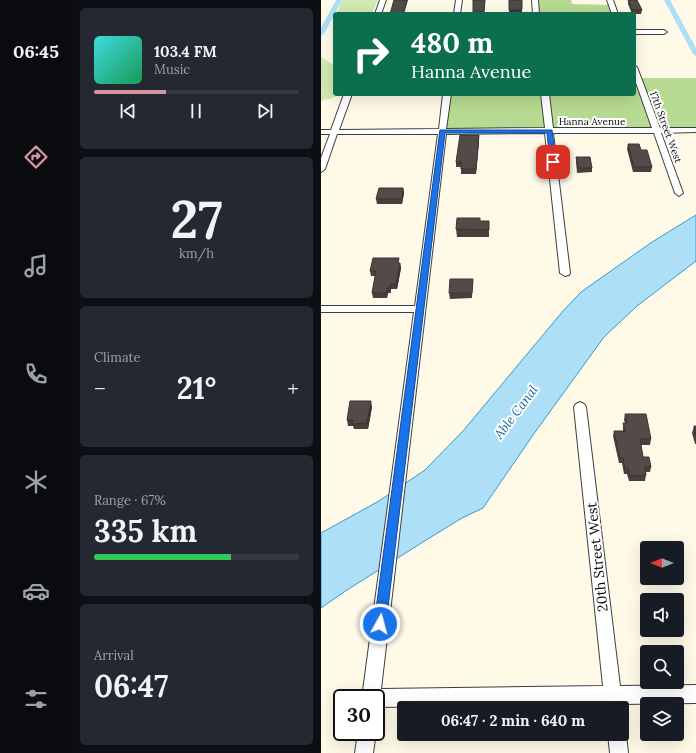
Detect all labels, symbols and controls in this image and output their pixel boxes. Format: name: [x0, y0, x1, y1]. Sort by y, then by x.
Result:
text: 480 m: [411, 25, 493, 61]
icon: right: [345, 28, 397, 80]
text: 06:45: [13, 40, 59, 63]
text: 103.4 FM: [154, 42, 217, 61]
text: Hanna Avenue: [411, 60, 531, 83]
text: Music: [154, 61, 190, 78]
street label: 17th Street West: [647, 89, 685, 165]
icon: previous: [117, 100, 139, 122]
icon: pause: [185, 100, 207, 122]
icon: next: [254, 100, 276, 122]
street label: Hanna Avenue: [559, 115, 626, 128]
icon: directions: [22, 143, 50, 171]
pin: [536, 145, 570, 179]
icon: arrive: [542, 151, 564, 173]
text: 27: [170, 186, 223, 252]
text: km/h: [179, 245, 214, 262]
icon: music: [22, 252, 50, 280]
text: Climate: [94, 349, 141, 366]
icon: phone: [22, 360, 50, 388]
text: 21°: [177, 369, 216, 407]
text: −: [94, 374, 106, 402]
text: +: [287, 374, 299, 402]
water label: Able Canal: [490, 382, 542, 443]
icon: climate: [22, 468, 50, 496]
text: Range · 67%: [94, 492, 166, 509]
street label: 20th Street West: [582, 501, 612, 613]
text: 335 km: [94, 512, 197, 550]
north arrow: [640, 541, 684, 585]
map controls: [640, 541, 684, 741]
icon: car: [22, 577, 50, 605]
button: sound: [640, 593, 684, 637]
position arrow: [359, 603, 401, 645]
button: search: [640, 645, 684, 689]
text: Arrival: [94, 647, 134, 664]
text: 06:47: [94, 667, 168, 705]
icon: filters: [22, 685, 50, 713]
speed limit sign: 30: [333, 689, 385, 741]
button: layers: [640, 697, 684, 741]
text: 06:47 · 2 min · 640 m: [441, 711, 585, 730]

